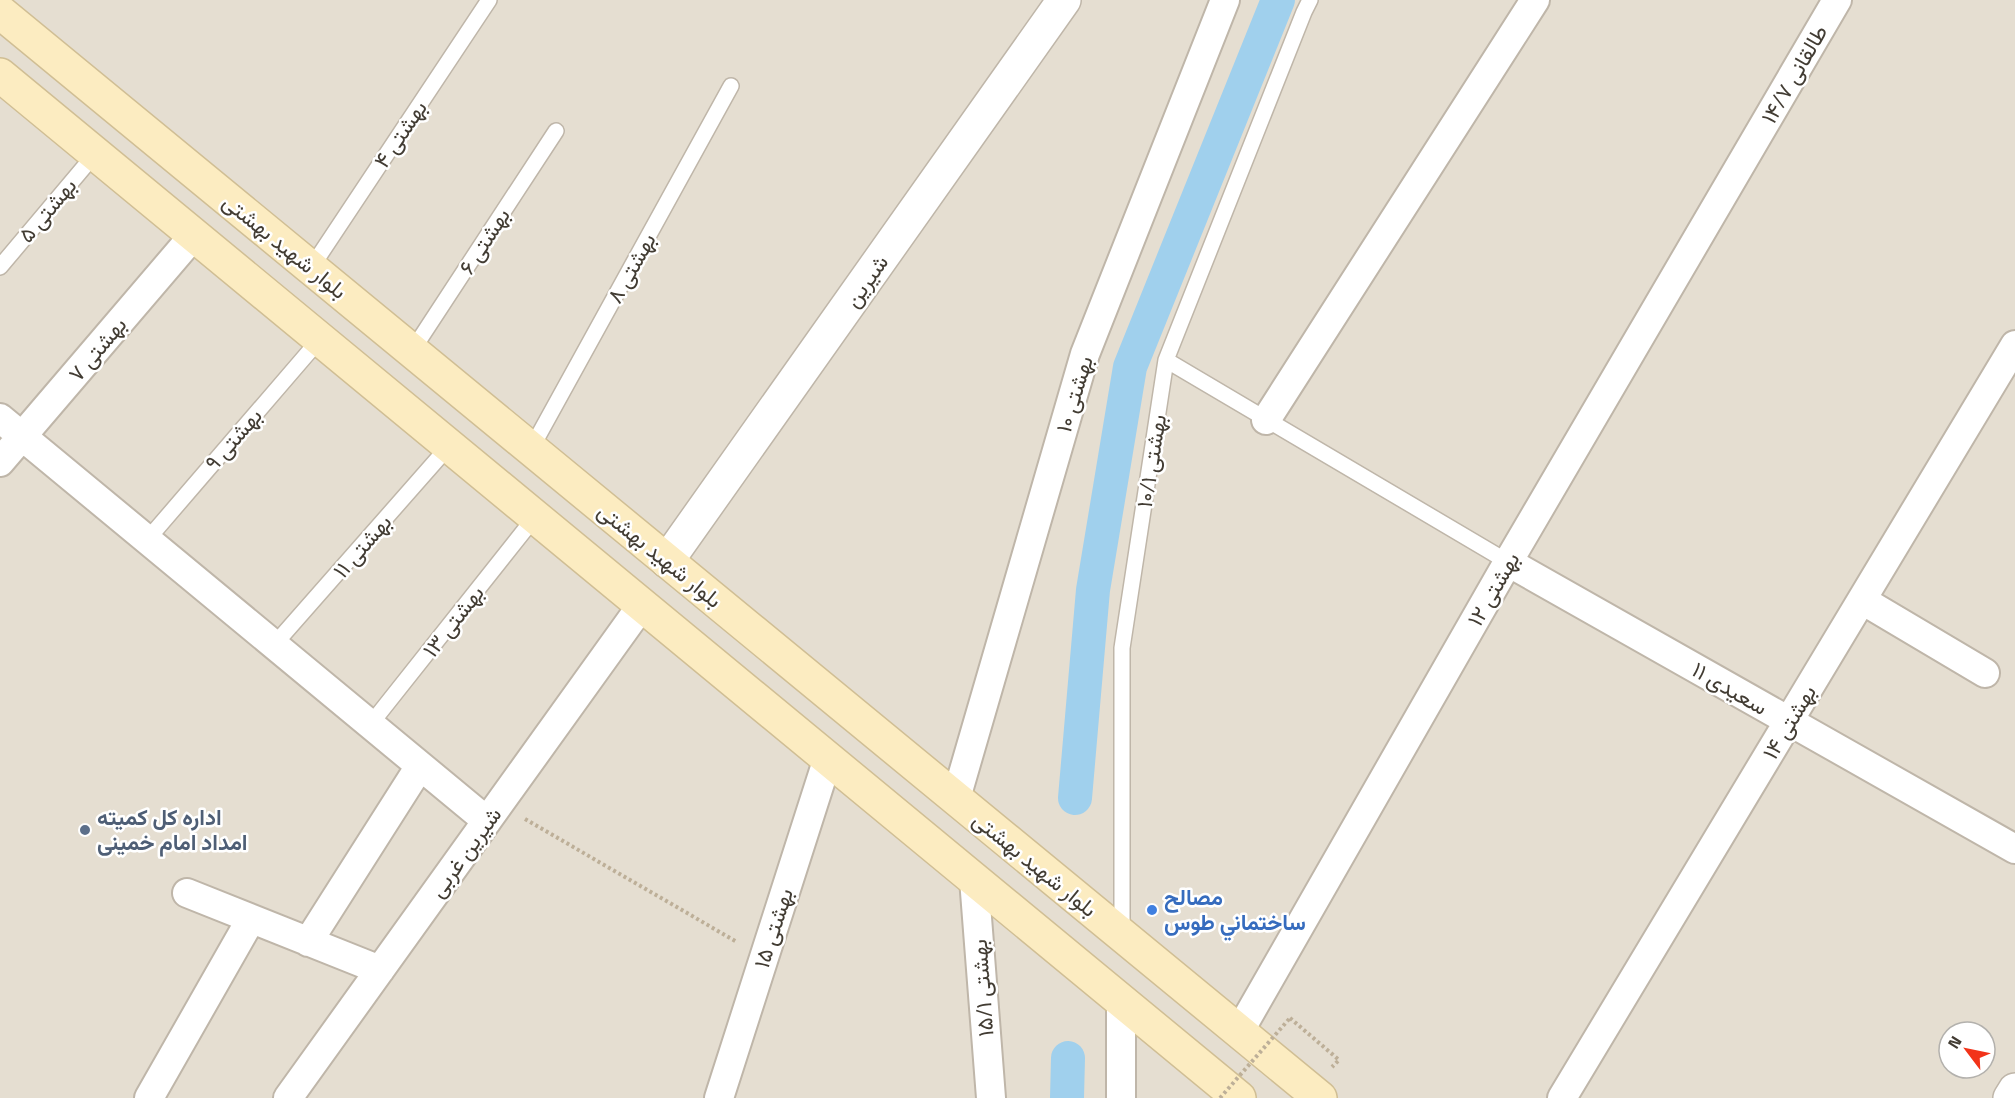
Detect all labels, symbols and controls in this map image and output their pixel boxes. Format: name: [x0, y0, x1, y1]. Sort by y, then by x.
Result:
street label: طالقانی ۱۴/۷: [1752, 18, 1836, 130]
street label: بهشتی ۴: [365, 93, 435, 175]
street label: بهشتی ۵: [10, 170, 84, 250]
street label: بلوار شهید بهشتی: [215, 185, 355, 307]
street label: بهشتی ۶: [450, 201, 518, 281]
street label: بهشتی ۸: [598, 227, 664, 309]
street label: شیرین: [835, 247, 897, 315]
street label: بهشتی ۷: [60, 309, 134, 389]
street label: بهشتی ۱۰: [1046, 351, 1102, 437]
street label: بهشتی ۹: [196, 400, 270, 478]
street label: بهشتی ۱۰/۱: [1127, 412, 1175, 510]
street label: بلوار شهید بهشتی: [590, 494, 730, 616]
street label: بهشتی ۱۱: [324, 506, 400, 586]
street label: بهشتی ۱۲: [1458, 545, 1528, 633]
street label: بهشتی ۱۳: [414, 577, 492, 665]
street label: سعیدی ۱۱: [1686, 653, 1774, 723]
street label: بهشتی ۱۴: [1753, 678, 1825, 766]
street label: شیرین غربی: [420, 799, 510, 905]
place label: اداره کل کمیته امداد امام خمینی: [97, 800, 248, 859]
street label: بلوار شهید بهشتی: [965, 803, 1105, 925]
marker: اداره کل کمیته امداد امام خمینی: [78, 823, 92, 837]
place label: مصالح ساختماني طوس: [1164, 880, 1306, 941]
street label: بهشتی ۱۵: [744, 884, 802, 972]
marker: مصالح ساختماني طوس: [1145, 903, 1159, 917]
street label: بهشتی ۱۵/۱: [962, 938, 1002, 1038]
north arrow: [1937, 1020, 1997, 1080]
text: N: [1941, 1031, 1967, 1053]

